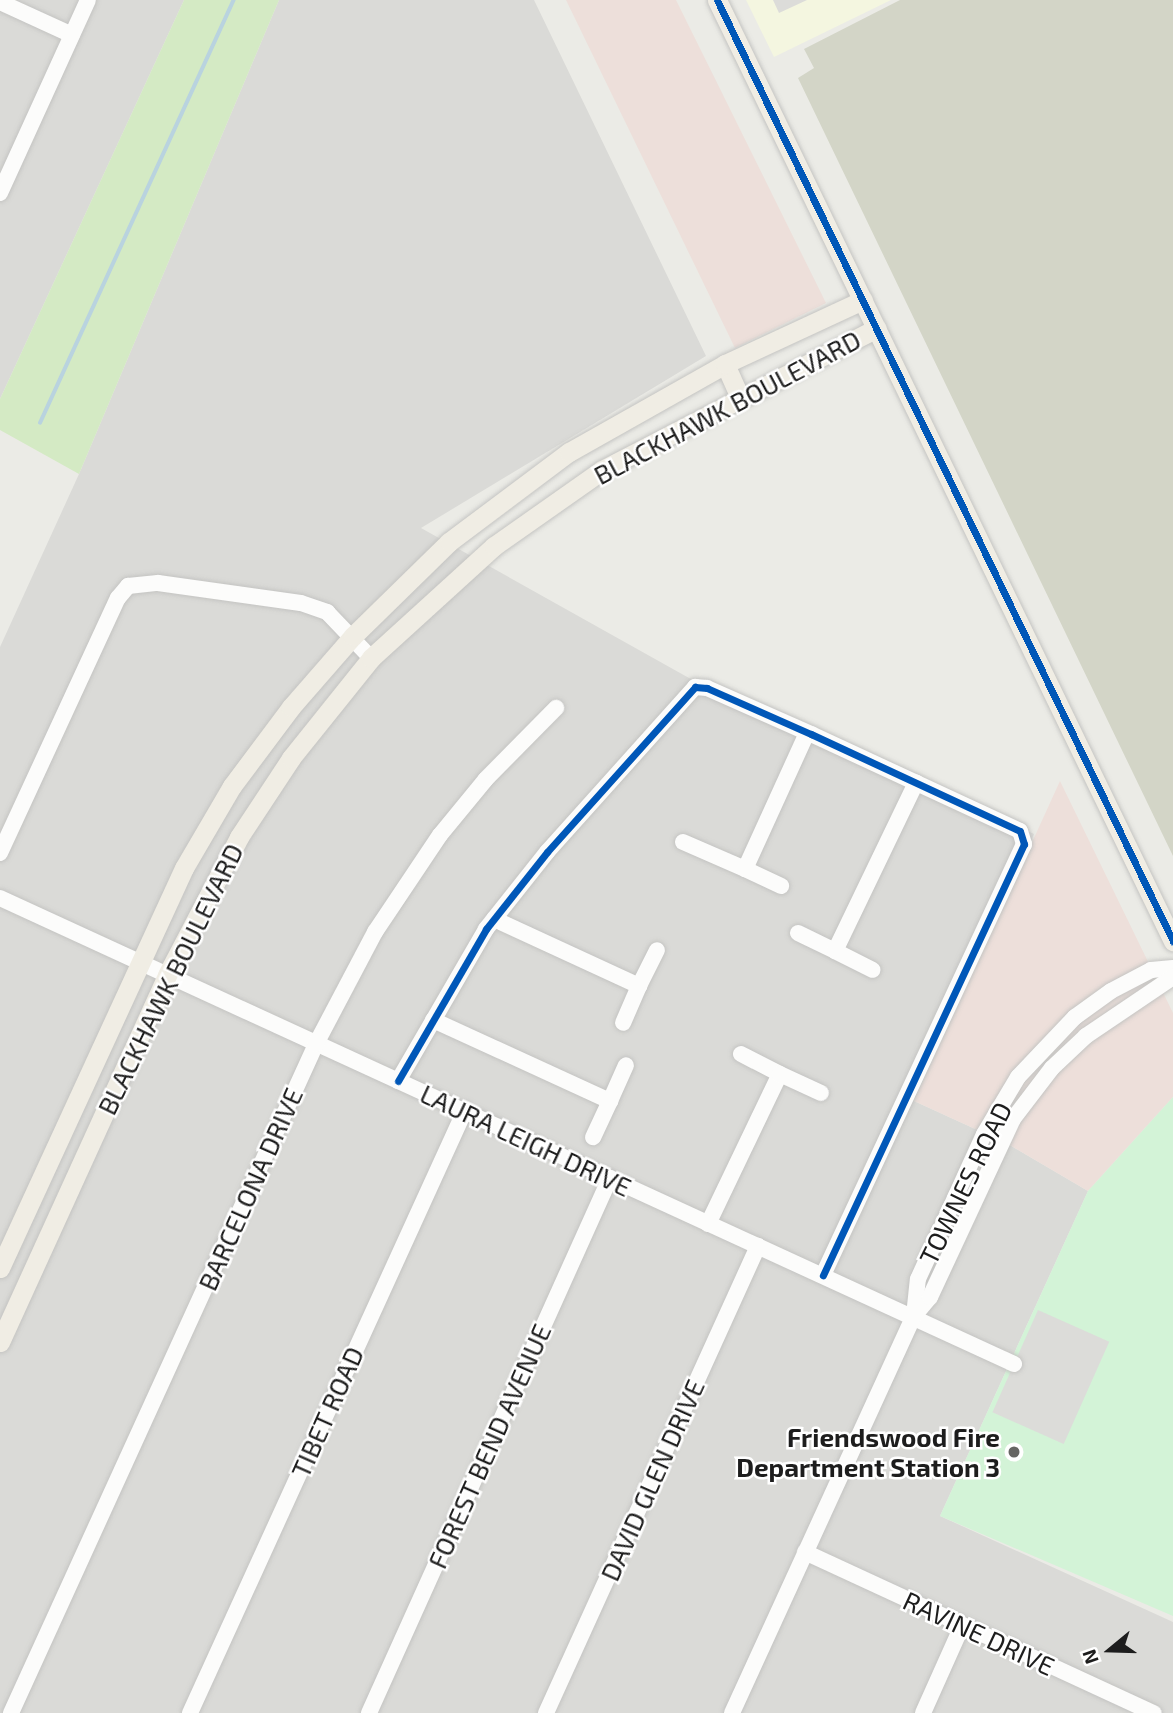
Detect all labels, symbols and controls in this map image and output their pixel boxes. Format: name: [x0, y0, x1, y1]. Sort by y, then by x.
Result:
street label: BLACKHAWK BOULEVARD: [588, 323, 866, 491]
street label: BLACKHAWK BOULEVARD: [91, 838, 249, 1120]
street label: LAURA LEIGH DRIVE: [415, 1077, 637, 1203]
street label: BARCELONA DRIVE: [191, 1083, 309, 1295]
street label: TOWNES ROAD: [912, 1097, 1018, 1269]
street label: FOREST BEND AVENUE: [421, 1318, 557, 1574]
street label: TIBET ROAD: [284, 1342, 370, 1482]
street label: DAVID GLEN DRIVE: [594, 1375, 710, 1585]
place label: Friendswood Fire Department Station 3: [736, 1421, 1000, 1482]
marker: Friendswood Fire Department Station 3: [1006, 1444, 1022, 1460]
street label: RAVINE DRIVE: [898, 1584, 1060, 1682]
north arrow: [1075, 1615, 1145, 1685]
text: N: [1077, 1647, 1103, 1667]

